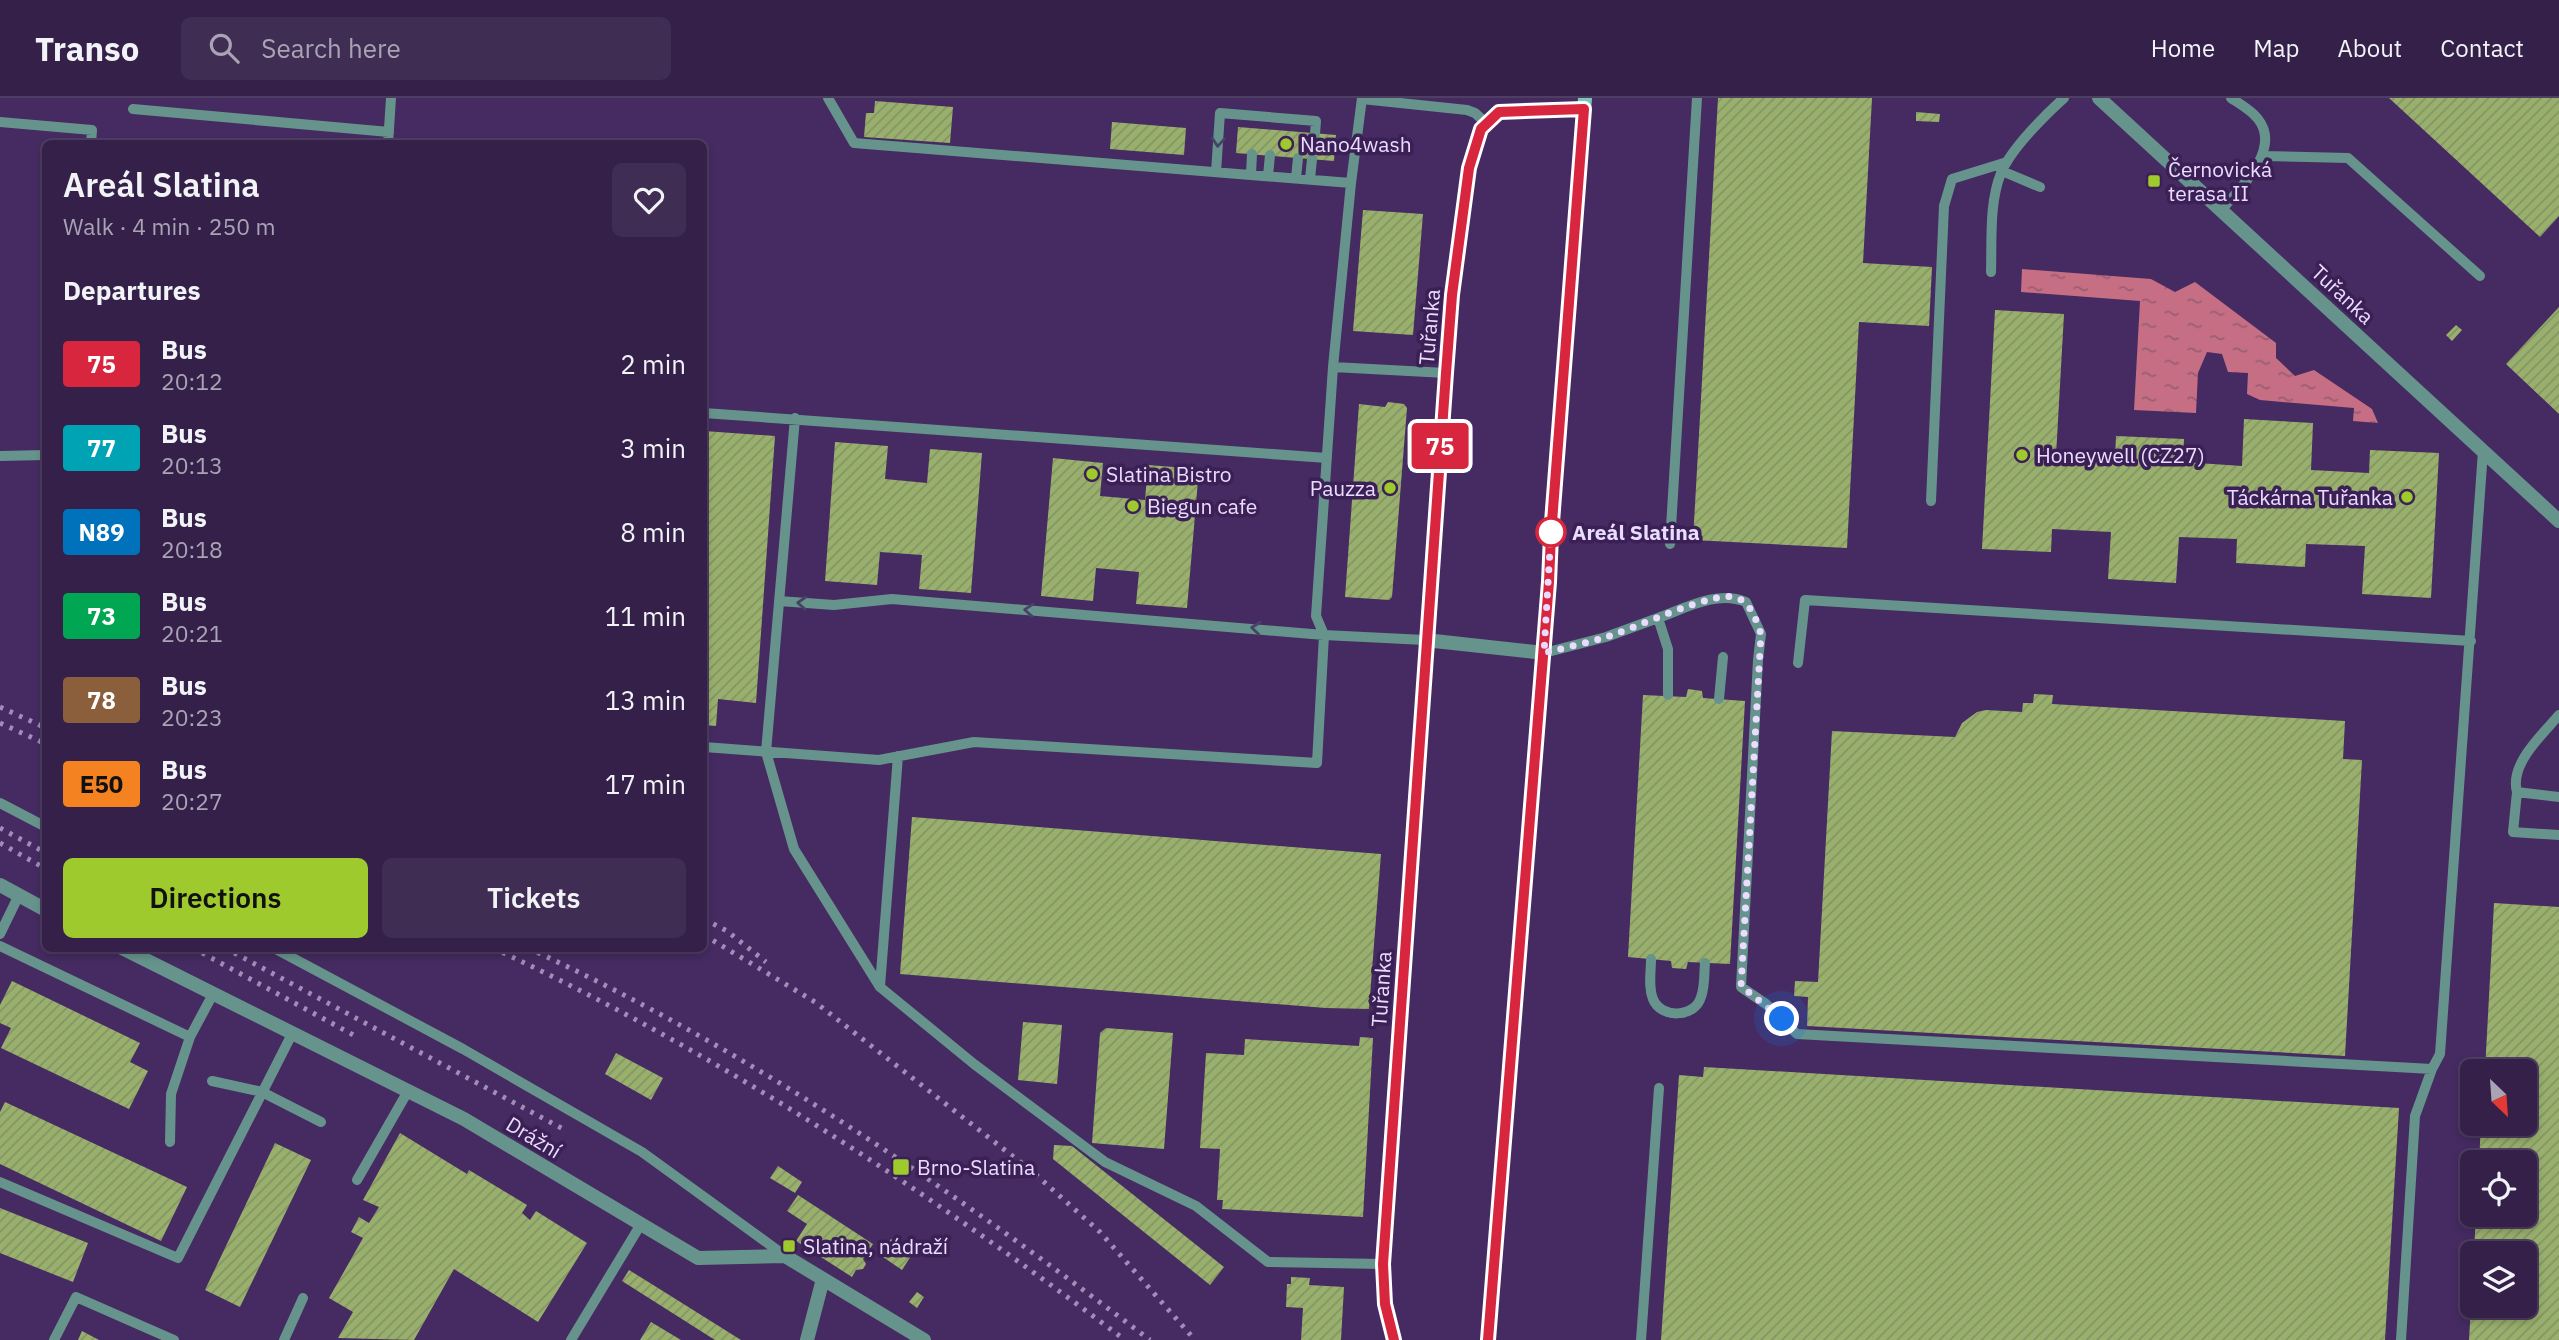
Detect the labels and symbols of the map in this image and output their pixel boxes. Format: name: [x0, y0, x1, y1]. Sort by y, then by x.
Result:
place label: Nano4wash: [1300, 130, 1412, 158]
marker: Nano4wash: [1278, 136, 1294, 152]
one-way arrow: [1211, 137, 1226, 148]
place label: Černovická terasa II: [2168, 155, 2272, 207]
marker: Černovická terasa II: [2146, 173, 2162, 189]
street label: Tuřanka: [2306, 258, 2380, 330]
street label: Tuřanka: [1412, 288, 1446, 366]
line badge: 75: [1408, 423, 1472, 469]
place label: Honeywell (CZ27): [2036, 441, 2205, 469]
marker: Honeywell (CZ27): [2014, 447, 2030, 463]
place label: Slatina Bistro: [1106, 460, 1232, 488]
marker: Slatina Bistro: [1084, 466, 1100, 482]
place label: Pauzza: [1310, 474, 1376, 502]
marker: Pauzza: [1382, 480, 1398, 496]
place label: Táckárna Tuřanka: [2227, 483, 2393, 511]
marker: Táckárna Tuřanka: [2399, 489, 2415, 505]
place label: Biegun cafe: [1147, 492, 1257, 520]
marker: Biegun cafe: [1125, 498, 1141, 514]
marker: Areál Slatina: [1536, 517, 1566, 547]
place label: Areál Slatina: [1572, 518, 1700, 546]
one-way arrow: [796, 595, 807, 610]
one-way arrow: [1023, 602, 1034, 617]
one-way arrow: [1250, 621, 1261, 636]
street label: Tuřanka: [1364, 950, 1398, 1028]
your location: [1764, 1001, 1799, 1036]
north arrow: [2460, 1059, 2538, 1136]
street label: Drážní: [501, 1110, 567, 1164]
place label: Brno-Slatina: [917, 1153, 1035, 1181]
marker: Brno-Slatina: [891, 1157, 911, 1177]
place label: Slatina, nádraží: [803, 1232, 948, 1260]
marker: Slatina, nádraží: [781, 1238, 797, 1254]

